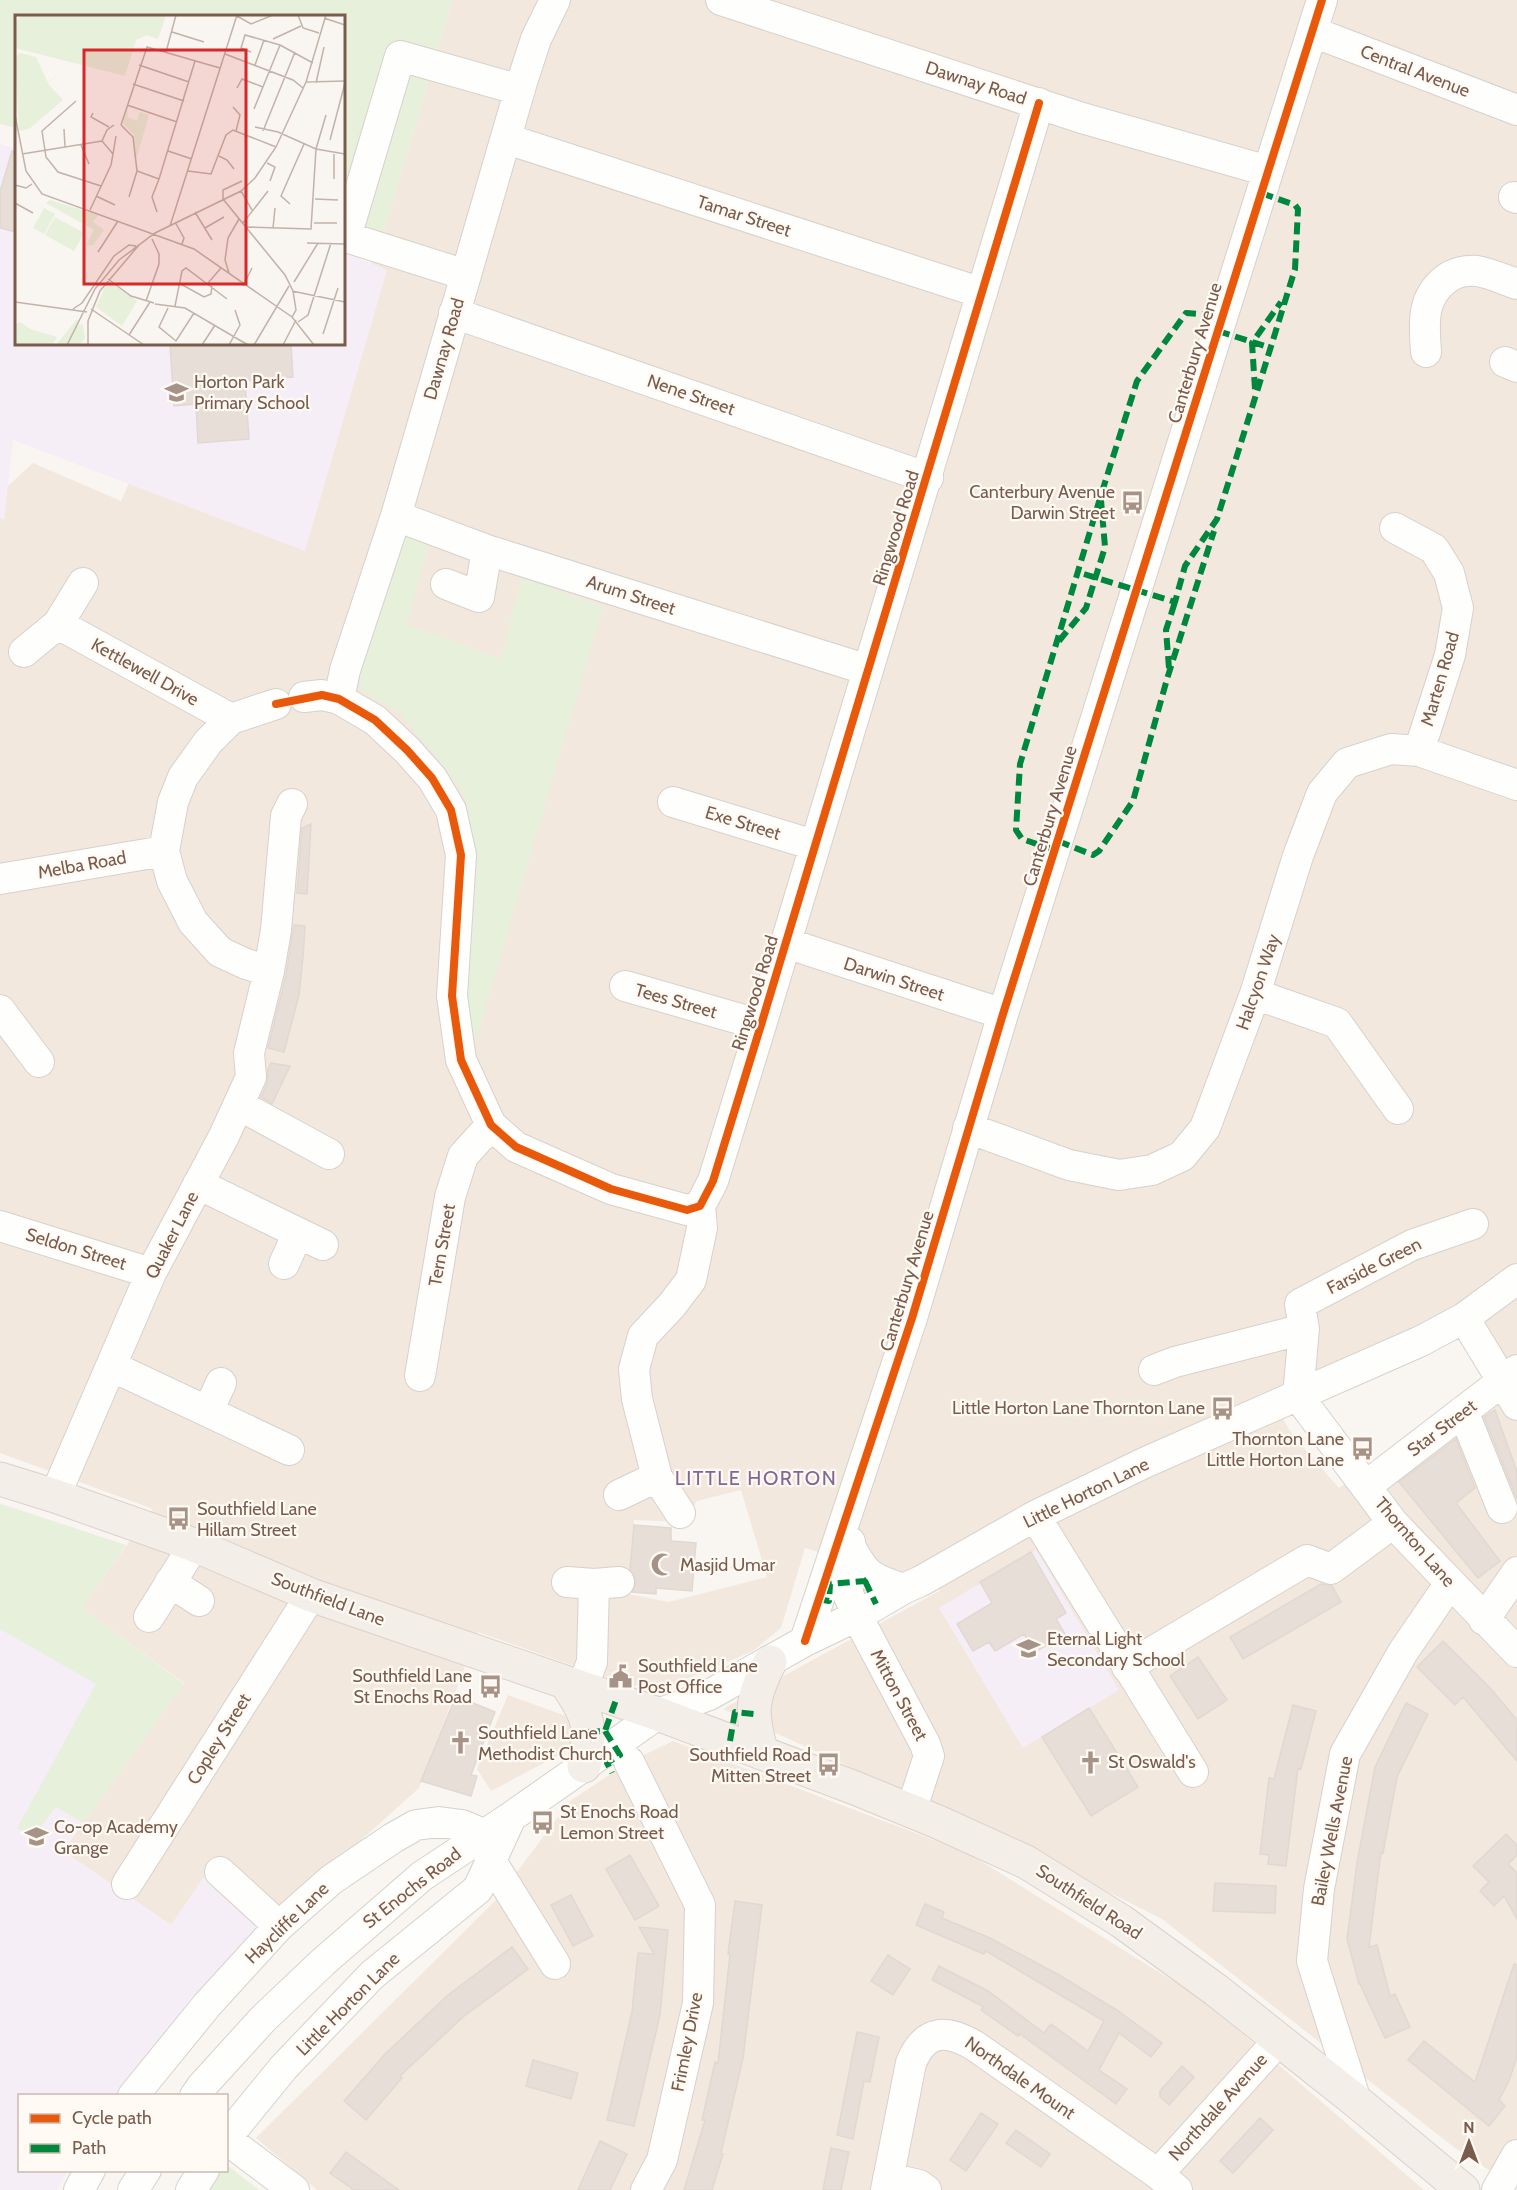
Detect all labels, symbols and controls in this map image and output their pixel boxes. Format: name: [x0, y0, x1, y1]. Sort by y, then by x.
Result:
inset map: [15, 15, 345, 345]
street label: Central Avenue: [1357, 40, 1473, 102]
street label: Dawnay Road: [923, 56, 1029, 110]
street label: Tamar Street: [694, 190, 794, 242]
street label: Canterbury Avenue: [1163, 280, 1227, 426]
street label: Dawnay Road: [419, 296, 469, 402]
street label: Nene Street: [644, 370, 738, 420]
place label: Horton Park Primary School: [194, 371, 310, 414]
school or university icon: Horton Park Primary School: [163, 379, 189, 405]
street label: Ringwood Road: [868, 468, 924, 588]
place label: Canterbury Avenue Darwin Street: [969, 481, 1115, 524]
bus stop icon: Canterbury Avenue Darwin Street: [1120, 489, 1146, 515]
street label: Arum Street: [584, 570, 678, 620]
street label: Marten Road: [1416, 629, 1464, 729]
street label: Kettlewell Drive: [87, 633, 203, 711]
street label: Canterbury Avenue: [1018, 743, 1082, 889]
street label: Exe Street: [703, 801, 783, 845]
street label: Melba Road: [36, 846, 128, 884]
street label: Halcyon Way: [1231, 931, 1285, 1033]
street label: Ringwood Road: [727, 933, 783, 1053]
street label: Darwin Street: [841, 952, 947, 1006]
street label: Tees Street: [632, 979, 720, 1023]
street label: Quaker Lane: [141, 1188, 203, 1282]
street label: Tern Street: [424, 1202, 460, 1288]
street label: Canterbury Avenue: [875, 1208, 939, 1354]
street label: Seldon Street: [23, 1223, 129, 1275]
street label: Farside Green: [1323, 1233, 1425, 1299]
bus stop icon: Little Horton Lane Thornton Lane: [1210, 1395, 1236, 1421]
street label: Star Street: [1403, 1395, 1481, 1461]
place label: Little Horton Lane Thornton Lane: [952, 1397, 1205, 1419]
place label: Thornton Lane Little Horton Lane: [1207, 1428, 1344, 1471]
bus stop icon: Thornton Lane Little Horton Lane: [1349, 1436, 1375, 1462]
street label: Little Horton Lane: [1019, 1453, 1153, 1533]
district label: LITTLE HORTON: [675, 1466, 837, 1490]
street label: Thornton Lane: [1370, 1493, 1460, 1591]
place label: Southfield Lane Hillam Street: [197, 1498, 317, 1541]
bus stop icon: Southfield Lane Hillam Street: [166, 1506, 192, 1532]
mosque icon: Masjid Umar: [649, 1552, 675, 1578]
place label: Masjid Umar: [680, 1554, 775, 1576]
street label: Southfield Lane: [268, 1567, 388, 1631]
place label: Eternal Light Secondary School: [1047, 1628, 1185, 1671]
school or university icon: Eternal Light Secondary School: [1016, 1636, 1042, 1662]
street label: Mitton Street: [866, 1645, 932, 1745]
place label: Southfield Lane Post Office: [638, 1655, 758, 1698]
public building icon: Southfield Lane Post Office: [607, 1663, 633, 1689]
place label: Southfield Lane St Enochs Road: [352, 1665, 472, 1708]
bus stop icon: Southfield Lane St Enochs Road: [477, 1673, 503, 1699]
street label: Copley Street: [182, 1689, 256, 1789]
place label: Southfield Lane Methodist Church: [478, 1722, 612, 1765]
church icon: Southfield Lane Methodist Church: [447, 1730, 473, 1756]
place label: Southfield Road Mitten Street: [689, 1744, 811, 1787]
church icon: St Oswald's: [1077, 1749, 1103, 1775]
place label: St Oswald's: [1108, 1751, 1196, 1773]
bus stop icon: Southfield Road Mitten Street: [816, 1752, 842, 1778]
street label: Bailey Wells Avenue: [1307, 1754, 1357, 1908]
place label: St Enochs Road Lemon Street: [560, 1801, 679, 1844]
bus stop icon: St Enochs Road Lemon Street: [529, 1809, 555, 1835]
place label: Co-op Academy Grange: [54, 1816, 178, 1859]
school or university icon: Co-op Academy Grange: [23, 1824, 49, 1850]
street label: St Enochs Road: [358, 1843, 466, 1933]
street label: Southfield Road: [1032, 1860, 1146, 1944]
street label: Haycliffe Lane: [241, 1878, 333, 1968]
street label: Little Horton Lane: [292, 1948, 404, 2060]
street label: Frimley Drive: [667, 1990, 707, 2094]
street label: Northdale Mount: [961, 2032, 1079, 2124]
street label: Northdale Avenue: [1164, 2049, 1272, 2165]
legend: [18, 2094, 228, 2172]
text: Cycle path: [72, 2107, 152, 2129]
north arrow: [1439, 2112, 1499, 2172]
text: N: [1463, 2118, 1475, 2137]
text: Path: [72, 2137, 106, 2159]

